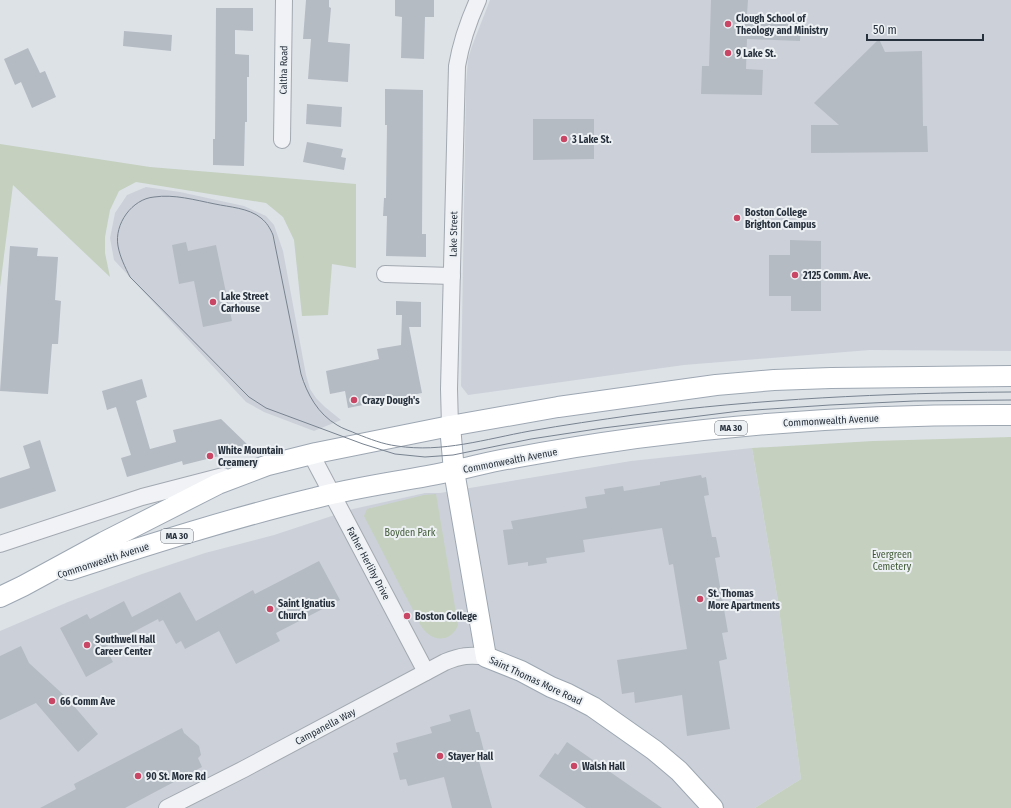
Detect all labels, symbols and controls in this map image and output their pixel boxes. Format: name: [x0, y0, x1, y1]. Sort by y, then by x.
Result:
place label: Clough School of Theology and Ministry: [736, 13, 828, 37]
scale bar: [867, 16, 983, 42]
marker: Clough School of Theology and Ministry: [723, 19, 733, 29]
text: 50 m: [873, 23, 897, 37]
street label: Caltha Road: [278, 45, 290, 95]
marker: 9 Lake St.: [723, 48, 733, 58]
place label: 9 Lake St.: [736, 48, 777, 60]
marker: 3 Lake St.: [559, 134, 569, 144]
place label: 3 Lake St.: [571, 134, 612, 146]
place label: Boston College Brighton Campus: [745, 207, 816, 231]
street label: Lake Street: [448, 210, 460, 257]
marker: Boston College Brighton Campus: [732, 213, 742, 223]
marker: 2125 Comm. Ave.: [790, 270, 800, 280]
place label: 2125 Comm. Ave.: [802, 270, 871, 282]
place label: Lake Street Carhouse: [221, 291, 269, 315]
marker: Lake Street Carhouse: [208, 297, 218, 307]
marker: Crazy Dough's: [349, 395, 359, 405]
place label: Crazy Dough's: [362, 395, 420, 407]
street label: Commonwealth Avenue: [783, 412, 879, 429]
road number: MA 30: [715, 421, 747, 435]
place label: White Mountain Creamery: [218, 445, 283, 469]
street label: Commonwealth Avenue: [462, 446, 558, 476]
marker: White Mountain Creamery: [205, 451, 215, 461]
street label: Father Herlihy Drive: [344, 525, 392, 602]
park label: Boyden Park: [385, 527, 436, 539]
road number: MA 30: [161, 529, 193, 543]
street label: Commonwealth Avenue: [56, 540, 151, 581]
park label: Evergreen Cemetery: [872, 549, 912, 573]
place label: St. Thomas More Apartments: [708, 588, 780, 612]
marker: St. Thomas More Apartments: [695, 594, 705, 604]
place label: Saint Ignatius Church: [278, 598, 336, 622]
marker: Saint Ignatius Church: [265, 604, 275, 614]
marker: Boston College: [402, 611, 412, 621]
place label: Boston College: [415, 611, 477, 623]
place label: Southwell Hall Career Center: [95, 634, 156, 658]
marker: Southwell Hall Career Center: [82, 640, 92, 650]
street label: Saint Thomas More Road: [487, 654, 584, 708]
marker: 66 Comm Ave: [47, 696, 57, 706]
place label: 66 Comm Ave: [60, 696, 115, 708]
street label: Campanella Way: [293, 706, 358, 748]
marker: Stayer Hall: [435, 751, 445, 761]
place label: Stayer Hall: [448, 751, 494, 763]
marker: Walsh Hall: [569, 761, 579, 771]
place label: Walsh Hall: [582, 761, 625, 773]
marker: 90 St. More Rd: [133, 771, 143, 781]
place label: 90 St. More Rd: [146, 771, 206, 783]

